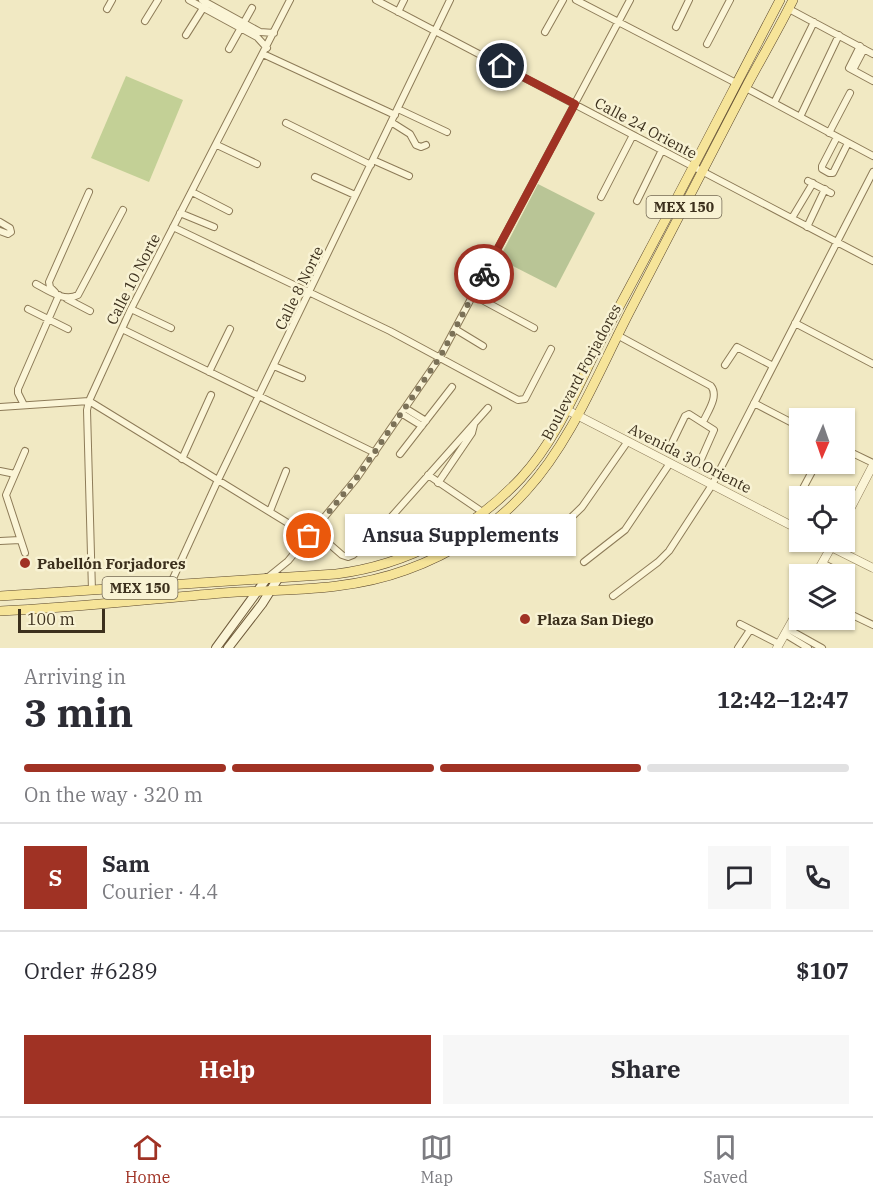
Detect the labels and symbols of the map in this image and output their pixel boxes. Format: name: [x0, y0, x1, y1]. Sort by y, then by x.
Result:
pin: [476, 40, 527, 91]
street label: Calle 24 Oriente: [592, 93, 700, 163]
road number: MEX 150: [646, 196, 722, 218]
street label: Calle 10 Norte: [102, 230, 164, 328]
street label: Calle 8 Norte: [271, 243, 327, 333]
courier: [454, 244, 514, 304]
street label: Boulevard Forjadores: [537, 301, 625, 443]
north arrow: [789, 408, 855, 474]
street label: Avenida 30 Oriente: [625, 419, 755, 497]
pin: [283, 510, 334, 561]
callout: Ansua Supplements: [345, 515, 576, 557]
place label: Pabellón Forjadores: [37, 554, 186, 573]
marker: Pabellón Forjadores: [18, 556, 32, 570]
road number: MEX 150: [102, 577, 178, 599]
scale bar: [18, 606, 105, 634]
place label: Plaza San Diego: [537, 610, 654, 629]
marker: Plaza San Diego: [518, 612, 532, 626]

